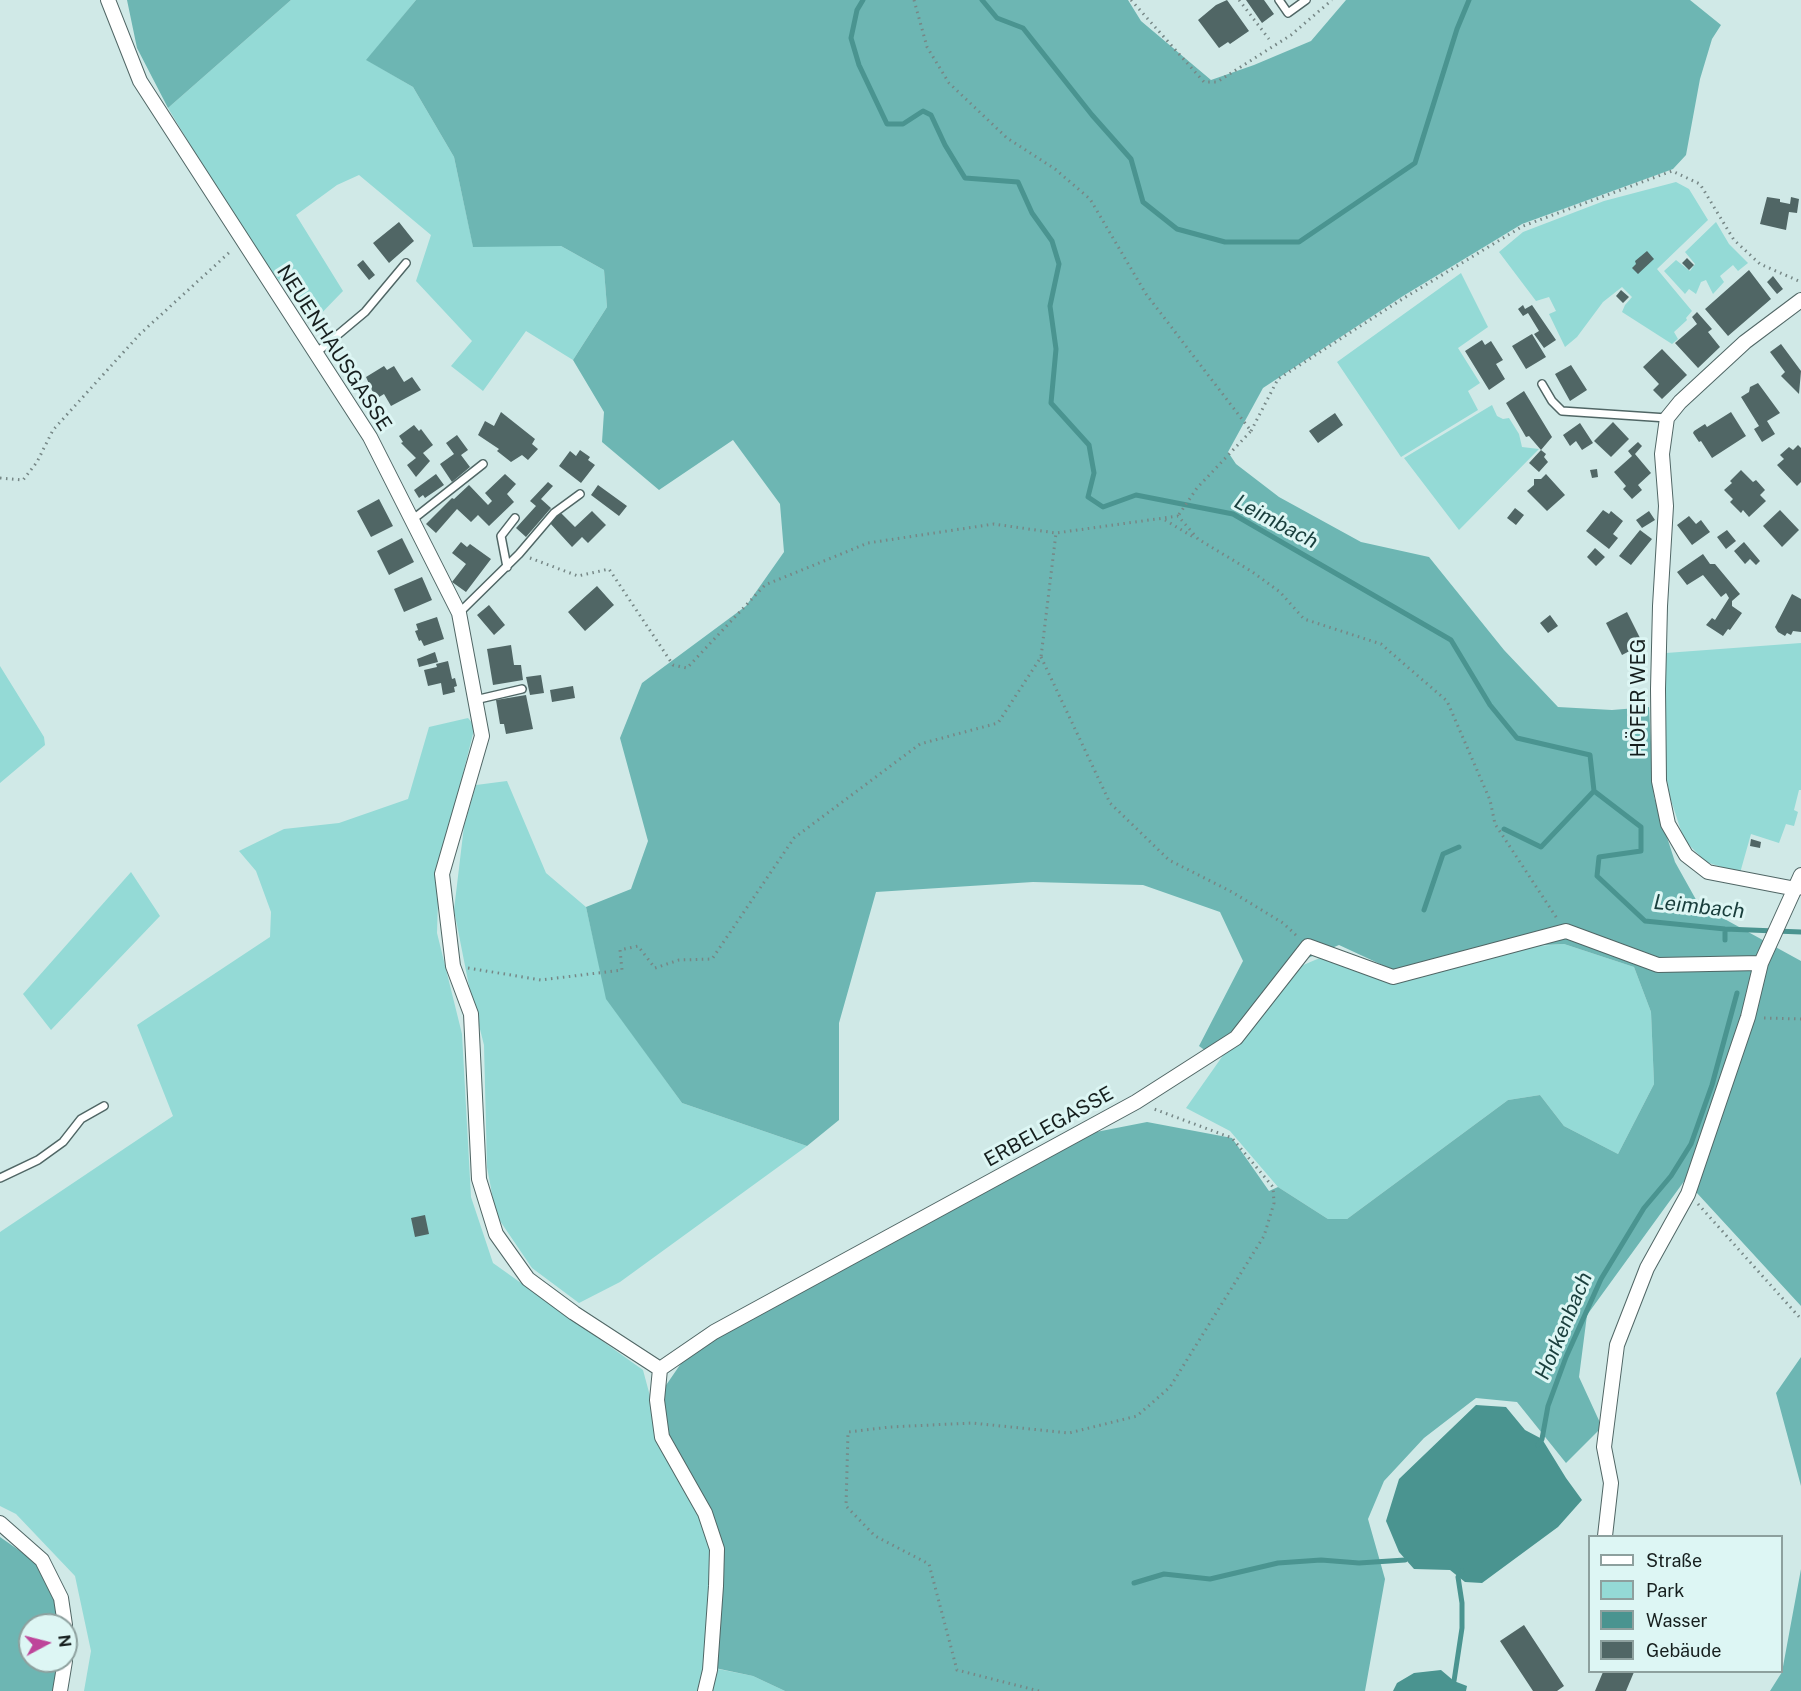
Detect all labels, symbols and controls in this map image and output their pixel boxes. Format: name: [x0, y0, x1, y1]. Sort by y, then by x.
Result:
street label: NEUENHAUSGASSE: [271, 261, 397, 435]
water label: Leimbach: [1230, 489, 1322, 555]
street label: HÖFER WEG: [1627, 639, 1651, 757]
water label: Leimbach: [1652, 890, 1746, 924]
street label: ERBELEGASSE: [980, 1082, 1118, 1172]
water label: Horkenbach: [1530, 1268, 1598, 1384]
legend: [1588, 1535, 1783, 1673]
text: Straße: [1646, 1550, 1702, 1571]
text: Park: [1646, 1580, 1684, 1601]
text: Wasser: [1646, 1610, 1708, 1631]
north arrow: [18, 1613, 78, 1673]
text: N: [54, 1634, 75, 1648]
text: Gebäude: [1646, 1640, 1721, 1661]

